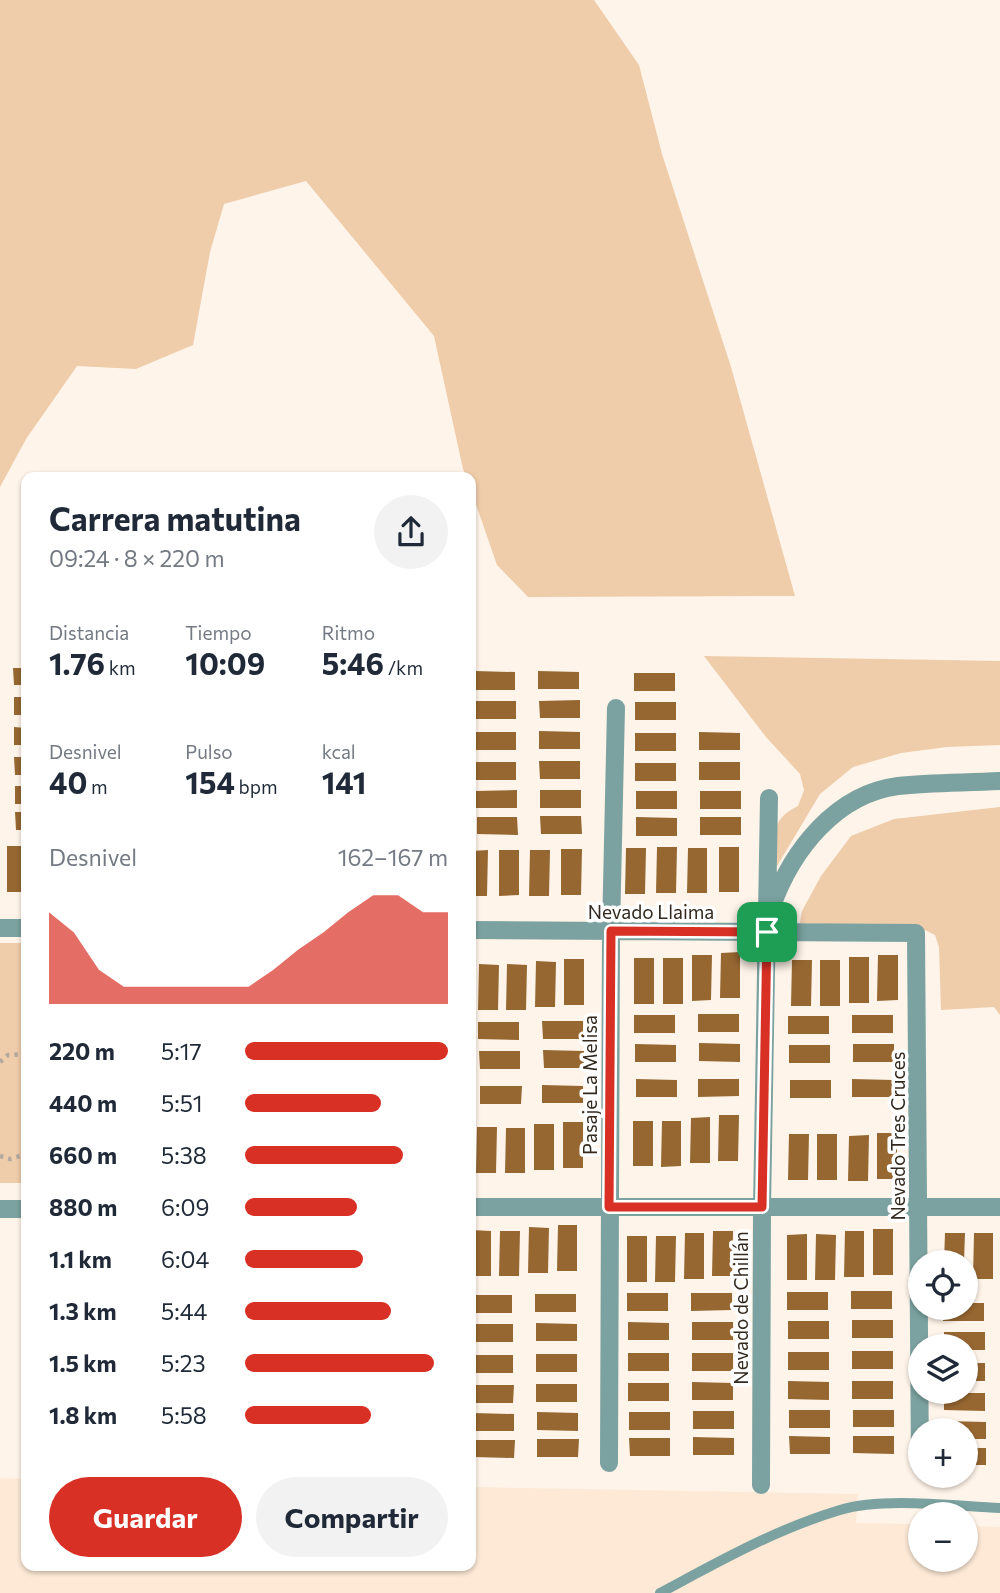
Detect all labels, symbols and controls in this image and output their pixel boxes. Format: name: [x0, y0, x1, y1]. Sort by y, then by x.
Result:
button: share: [374, 495, 448, 569]
text: Carrera matutina: [49, 498, 301, 538]
text: 09:24 · 8 × 220 m: [49, 544, 225, 572]
text: Distancia: [49, 621, 129, 644]
text: Tiempo: [185, 621, 252, 644]
text: Ritmo: [322, 621, 375, 644]
text: 1.76: [49, 644, 105, 681]
text: 10:09: [185, 644, 265, 681]
text: 5:46: [322, 644, 384, 681]
text: km: [105, 656, 136, 679]
text: /km: [384, 656, 423, 679]
text: Desnivel: [49, 740, 122, 763]
text: Pulso: [185, 740, 233, 763]
text: kcal: [322, 740, 356, 763]
text: 40: [49, 763, 87, 800]
text: 154: [185, 763, 235, 800]
text: 141: [322, 763, 366, 800]
text: m: [87, 775, 108, 798]
text: bpm: [235, 775, 278, 798]
text: Desnivel: [49, 843, 137, 871]
text: 162–167 m: [338, 843, 448, 871]
street label: Nevado Llaima: [588, 900, 714, 923]
pin: [737, 902, 797, 962]
icon: arrive: [748, 913, 786, 951]
street label: Pasaje La Melisa: [578, 1015, 601, 1155]
text: 220 m: [49, 1037, 115, 1065]
text: 5:17: [161, 1037, 202, 1065]
street label: Nevado Tres Cruces: [886, 1051, 909, 1221]
text: 440 m: [49, 1089, 117, 1117]
text: 5:51: [161, 1089, 203, 1117]
text: 660 m: [49, 1141, 117, 1169]
text: 5:38: [161, 1141, 207, 1169]
text: 880 m: [49, 1193, 117, 1221]
text: 6:09: [161, 1193, 209, 1221]
street label: Nevado de Chillán: [729, 1231, 752, 1385]
text: 1.1 km: [49, 1245, 112, 1273]
text: 6:04: [161, 1245, 209, 1273]
map controls: [908, 1250, 978, 1572]
button: locate: [908, 1250, 978, 1320]
text: 1.3 km: [49, 1297, 117, 1325]
text: 5:44: [161, 1297, 207, 1325]
button: layers: [908, 1334, 978, 1404]
text: 1.5 km: [49, 1349, 117, 1377]
text: 5:23: [161, 1349, 206, 1377]
text: 1.8 km: [49, 1401, 117, 1429]
text: 5:58: [161, 1401, 207, 1429]
button: +: [908, 1418, 978, 1488]
button: Guardar: [49, 1477, 242, 1557]
button: Compartir: [256, 1477, 448, 1557]
button: −: [908, 1502, 978, 1572]

